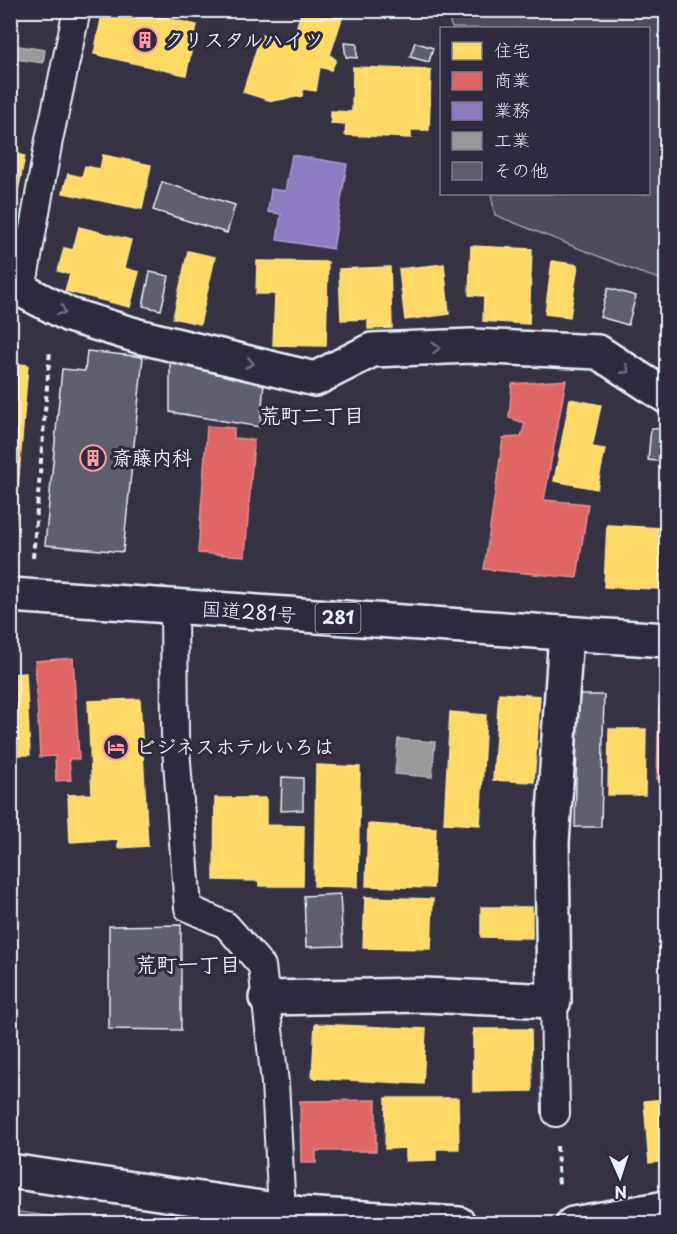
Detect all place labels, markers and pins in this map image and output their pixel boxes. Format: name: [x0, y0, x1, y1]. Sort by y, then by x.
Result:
place label: クリスタルハイツ: [164, 24, 324, 54]
building icon: クリスタルハイツ: [130, 25, 160, 55]
place label: 斎藤内科: [112, 442, 192, 472]
building icon: 斎藤内科: [78, 443, 108, 473]
place label: ビジネスホテルいろは: [136, 731, 334, 761]
hotel icon: ビジネスホテルいろは: [101, 732, 131, 762]

